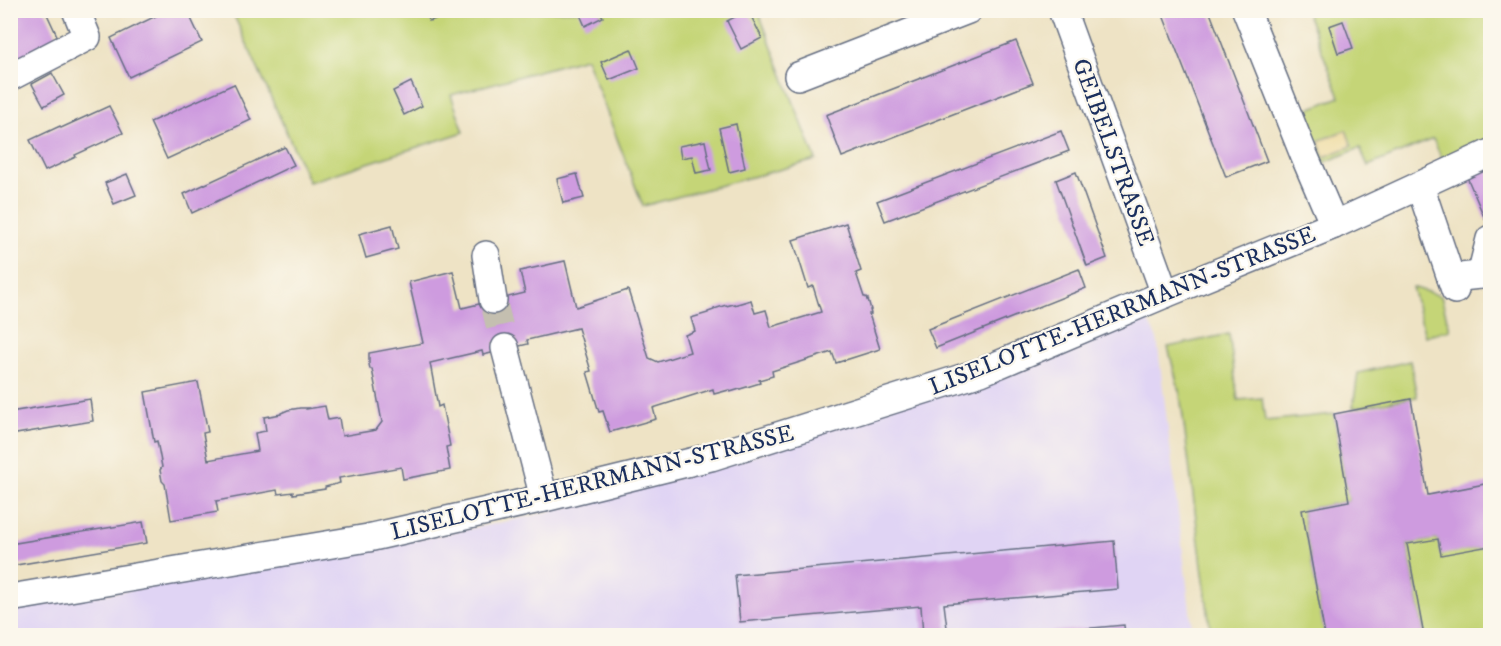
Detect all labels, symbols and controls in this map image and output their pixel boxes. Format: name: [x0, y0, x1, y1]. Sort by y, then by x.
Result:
street label: GEIBELSTRASSE: [1065, 54, 1161, 250]
street label: LISELOTTE-HERRMANN-STRASSE: [925, 219, 1320, 402]
street label: LISELOTTE-HERRMANN-STRASSE: [388, 418, 797, 548]

